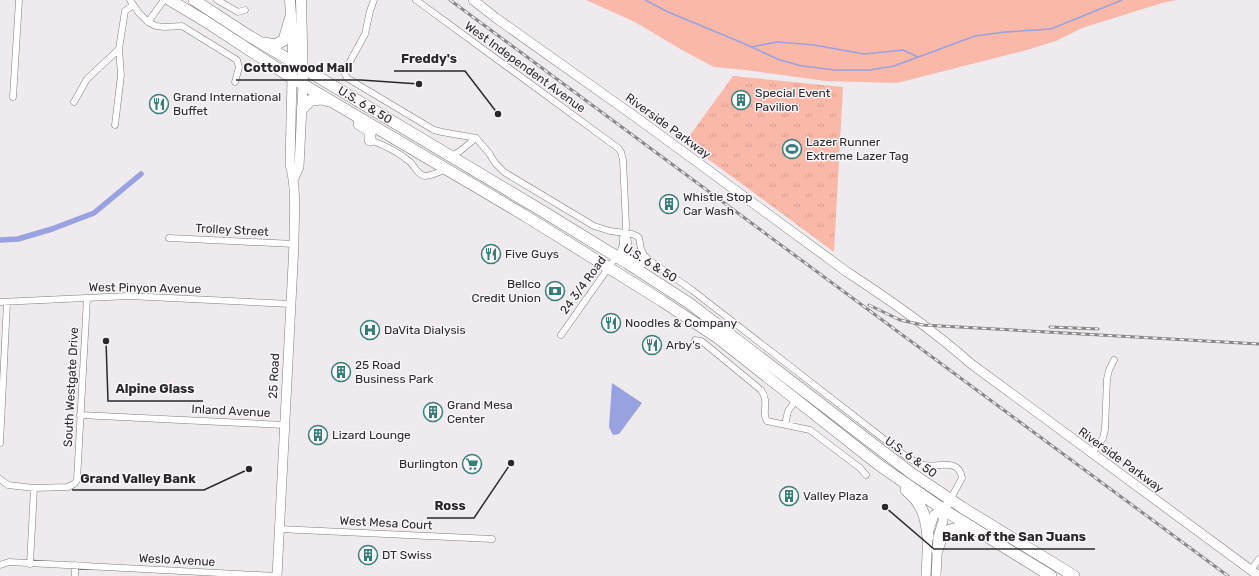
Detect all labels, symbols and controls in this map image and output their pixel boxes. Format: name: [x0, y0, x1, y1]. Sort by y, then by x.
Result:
street label: West Independent Avenue: [462, 18, 588, 116]
callout: Freddy's: [394, 46, 465, 71]
text: Freddy's: [401, 51, 457, 66]
callout: Cottonwood Mall: [236, 55, 361, 80]
text: Cottonwood Mall: [244, 60, 352, 75]
street label: U.S. 6 & 50: [335, 83, 395, 127]
place label: Special Event Pavilion: [755, 86, 831, 114]
building icon: Special Event Pavilion: [730, 89, 752, 111]
place label: Grand International Buffet: [173, 90, 281, 118]
street label: Riverside Parkway: [623, 90, 714, 162]
restaurant icon: Grand International Buffet: [148, 93, 170, 115]
place label: Lazer Runner Extreme Lazer Tag: [806, 135, 909, 163]
sports icon: Lazer Runner Extreme Lazer Tag: [781, 138, 803, 160]
place label: Whistle Stop Car Wash: [683, 190, 752, 218]
building icon: Whistle Stop Car Wash: [658, 193, 680, 215]
street label: Trolley Street: [195, 221, 269, 239]
street label: U.S. 6 & 50: [621, 241, 679, 285]
restaurant icon: Five Guys: [480, 243, 502, 265]
place label: Five Guys: [505, 247, 559, 261]
street label: 24 3/4 Road: [557, 253, 609, 317]
place label: Bellco Credit Union: [471, 277, 541, 305]
street label: West Pinyon Avenue: [89, 280, 202, 296]
bank icon: Bellco Credit Union: [544, 280, 566, 302]
restaurant icon: Noodles & Company: [600, 312, 622, 334]
place label: Noodles & Company: [625, 316, 738, 330]
hospital icon: DaVita Dialysis: [359, 319, 381, 341]
place label: DaVita Dialysis: [384, 323, 466, 337]
street label: South Westgate Drive: [61, 326, 81, 447]
restaurant icon: Arby's: [641, 334, 663, 356]
place label: Arby's: [666, 338, 701, 352]
street label: 25 Road: [266, 353, 282, 399]
place label: 25 Road Business Park: [355, 358, 434, 386]
building icon: 25 Road Business Park: [330, 361, 352, 383]
callout: Alpine Glass: [108, 376, 203, 401]
text: Alpine Glass: [116, 381, 194, 396]
place label: Grand Mesa Center: [447, 398, 513, 426]
building icon: Grand Mesa Center: [422, 401, 444, 423]
street label: Inland Avenue: [191, 402, 271, 420]
building icon: Lizard Lounge: [307, 424, 329, 446]
street label: Riverside Parkway: [1076, 424, 1167, 496]
place label: Lizard Lounge: [332, 428, 411, 442]
street label: U.S. 6 & 50: [882, 433, 940, 481]
supermarket icon: Burlington: [461, 453, 483, 475]
place label: Burlington: [399, 457, 458, 471]
callout: Grand Valley Bank: [72, 465, 204, 490]
text: Grand Valley Bank: [80, 471, 196, 486]
building icon: Valley Plaza: [778, 485, 800, 507]
place label: Valley Plaza: [803, 489, 868, 503]
callout: Ross: [427, 493, 474, 518]
text: Ross: [434, 498, 466, 513]
street label: West Mesa Court: [339, 514, 433, 532]
callout: Bank of the San Juans: [934, 524, 1095, 549]
text: Bank of the San Juans: [942, 529, 1086, 544]
building icon: DT Swiss: [357, 544, 379, 566]
place label: DT Swiss: [382, 548, 432, 562]
street label: Weslo Avenue: [138, 551, 216, 569]

